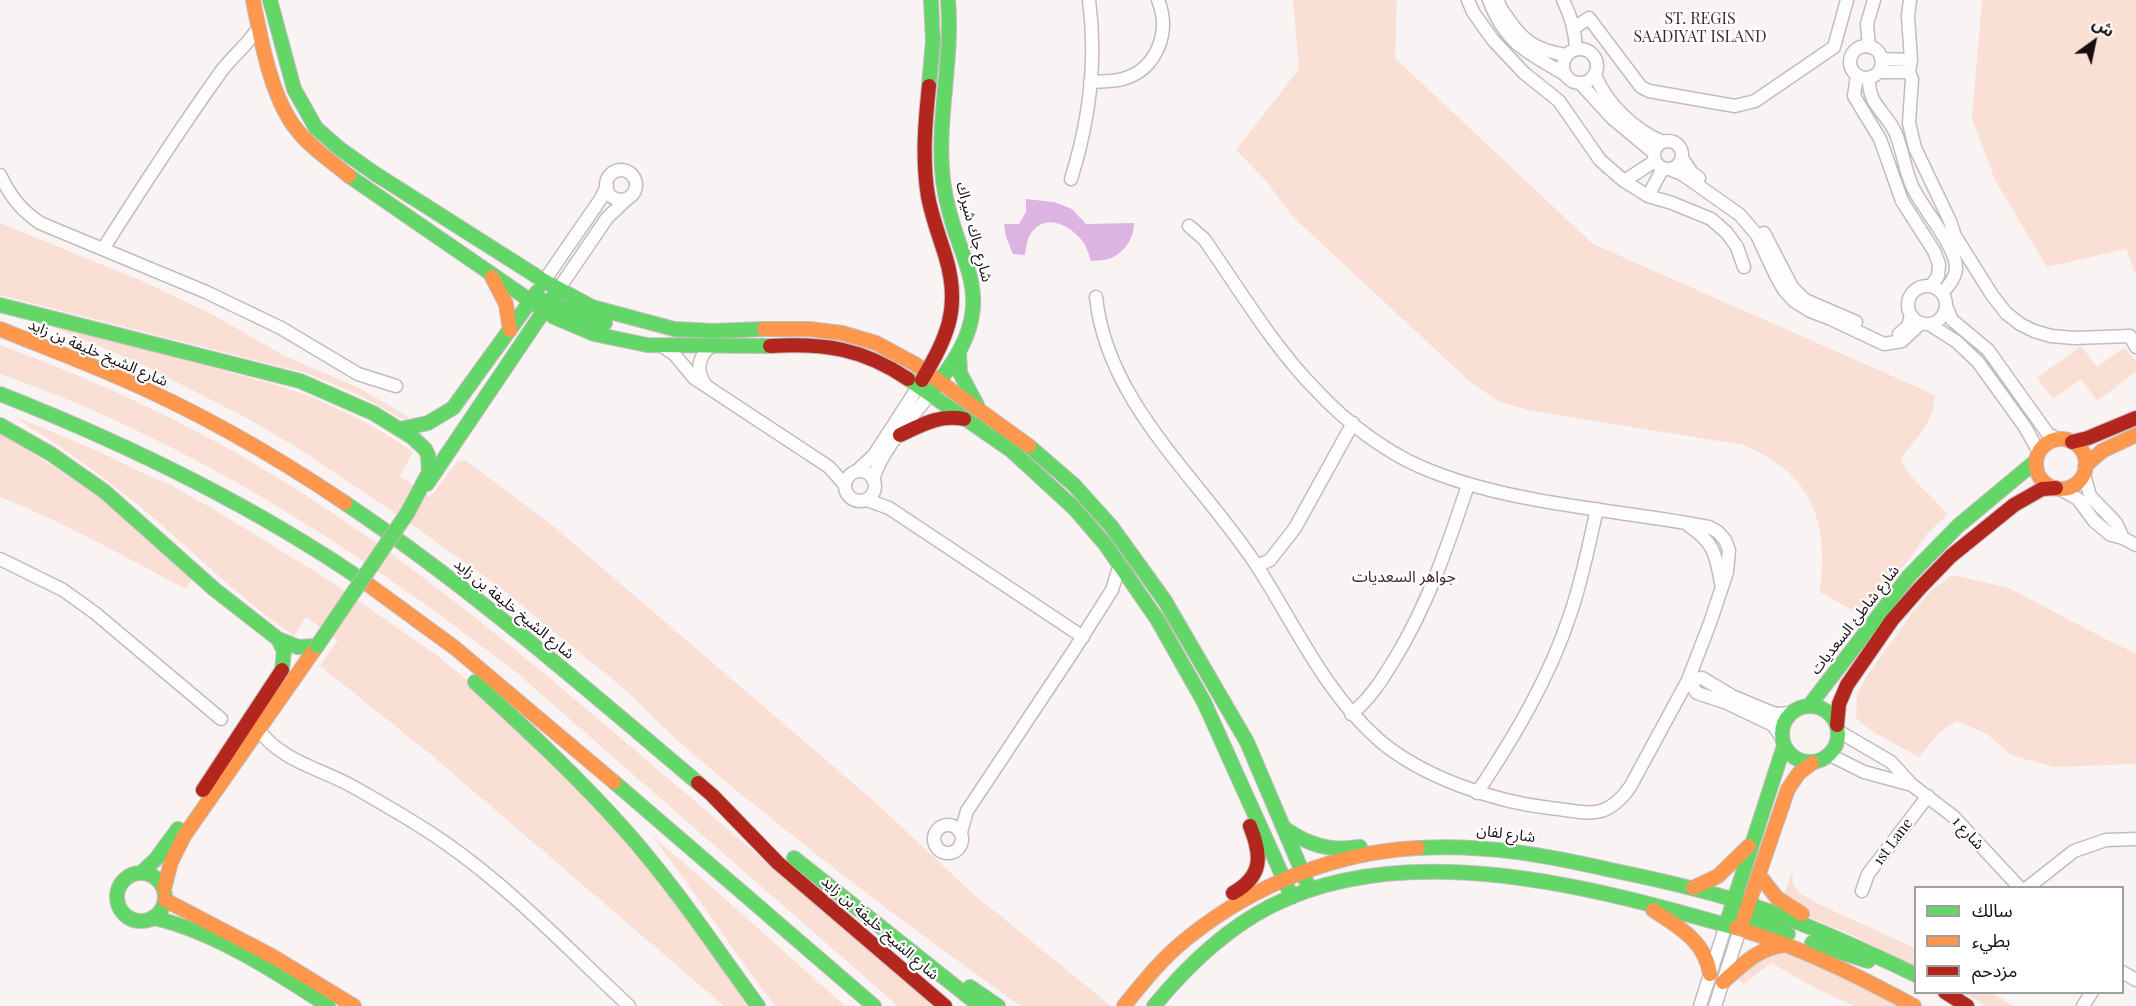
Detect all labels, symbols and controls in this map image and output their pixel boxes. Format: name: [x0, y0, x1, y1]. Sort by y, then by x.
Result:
district label: ST. REGIS SAADIYAT ISLAND: [1622, 9, 1778, 47]
north arrow: [2064, 12, 2124, 72]
text: ش: [2089, 12, 2119, 41]
street label: شارع جاك شيراك: [952, 180, 996, 284]
street label: شارع الشيخ خليفة بن زايد: [26, 316, 170, 390]
street label: شارع الشيخ خليفة بن زايد: [450, 555, 578, 663]
street label: شارع شاطئ السعديات: [1807, 562, 1903, 678]
district label: جواهر السعديات: [1352, 567, 1456, 587]
street label: شارع 1: [1948, 813, 1988, 853]
street label: 1st Lane: [1870, 815, 1916, 869]
street label: شارع لفان: [1476, 821, 1536, 847]
street label: شارع الشيخ خليفة بن زايد: [818, 872, 942, 984]
legend: [1914, 886, 2124, 994]
text: سالك: [1972, 898, 2013, 922]
text: بطيء: [1972, 928, 2010, 952]
text: مزدحم: [1972, 958, 2017, 982]

